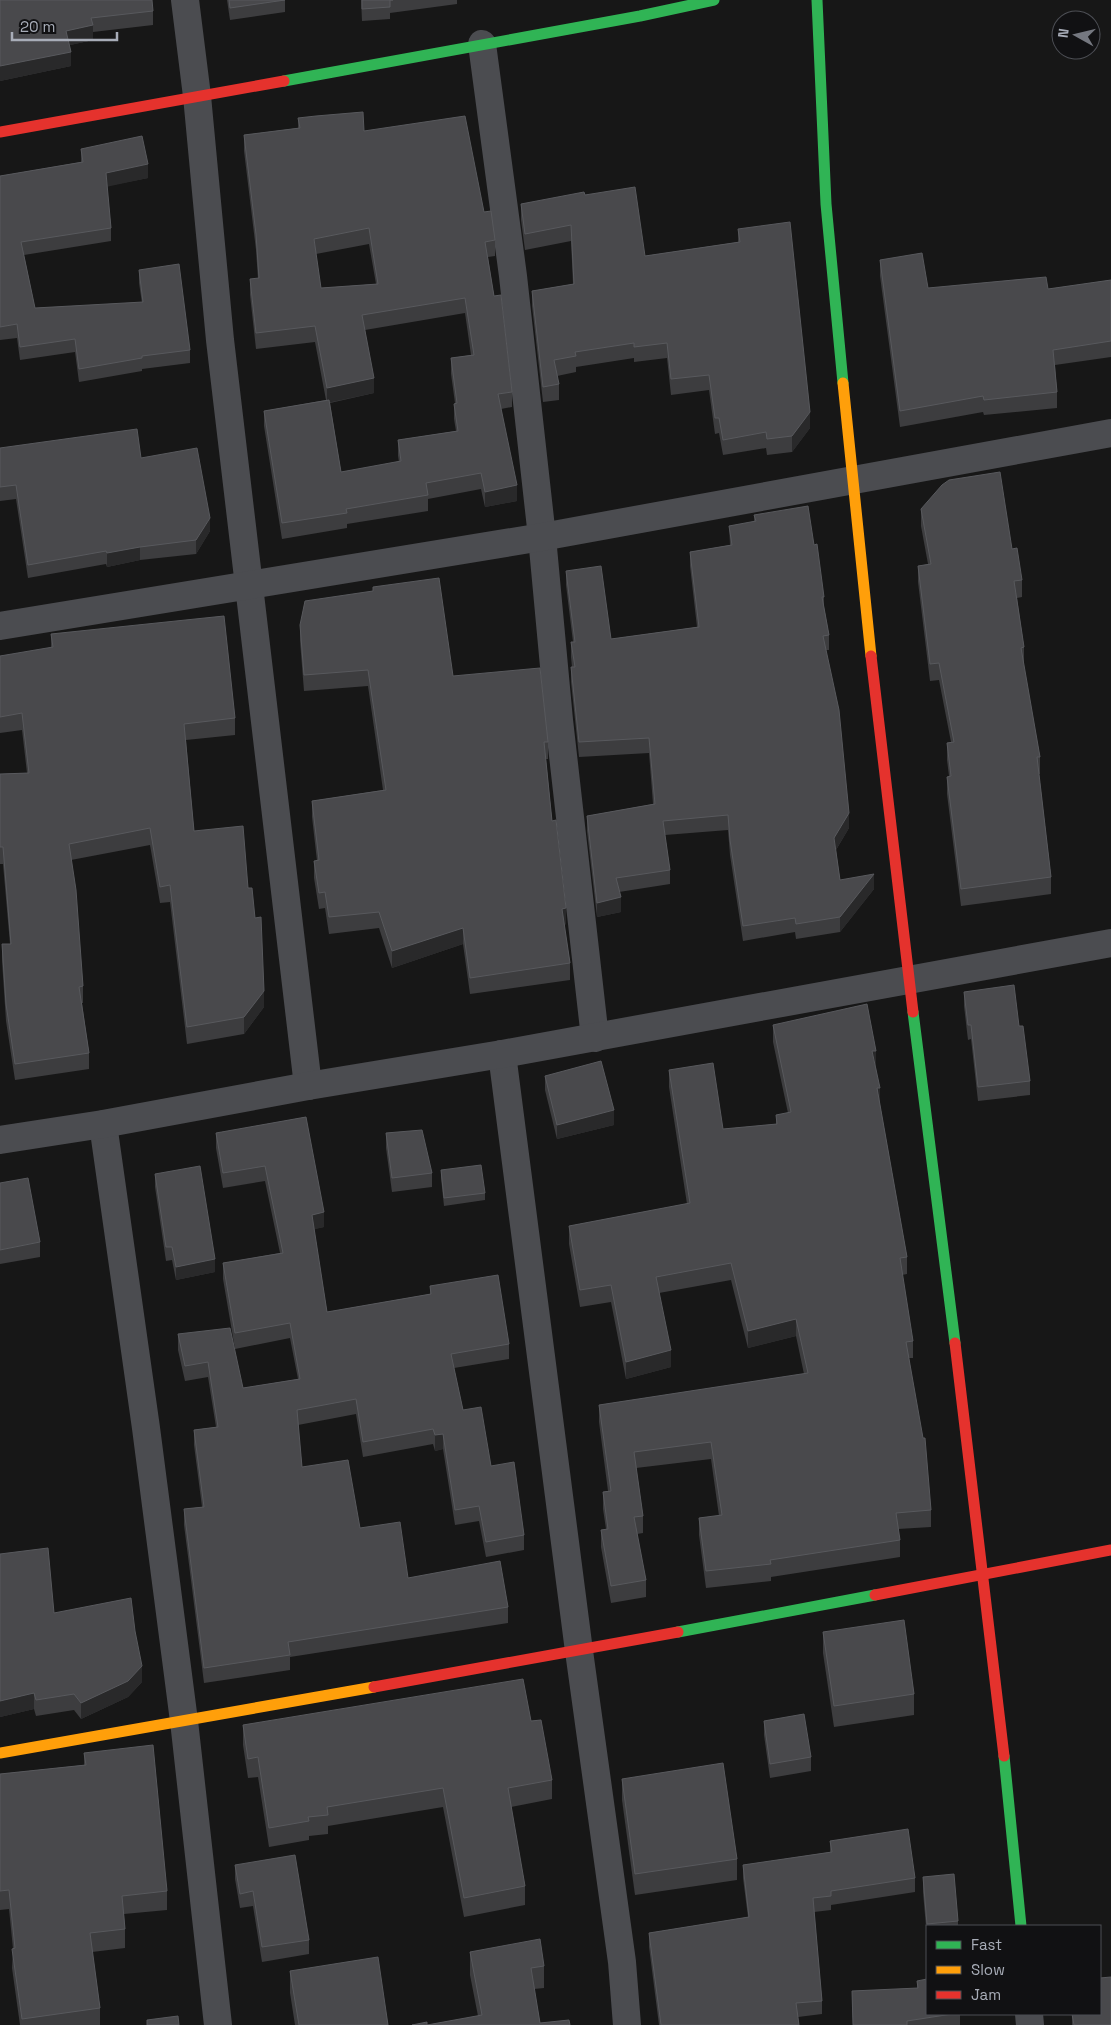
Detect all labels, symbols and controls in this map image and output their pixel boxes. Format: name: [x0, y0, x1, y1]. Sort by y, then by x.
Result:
scale bar: [12, 10, 118, 42]
north arrow: [1051, 10, 1101, 60]
text: 20 m: [20, 17, 55, 36]
text: N: [1054, 27, 1073, 39]
legend: [926, 1925, 1101, 2015]
text: Fast: [971, 1935, 1002, 1954]
text: Slow: [971, 1960, 1005, 1979]
text: Jam: [971, 1985, 1001, 2004]

